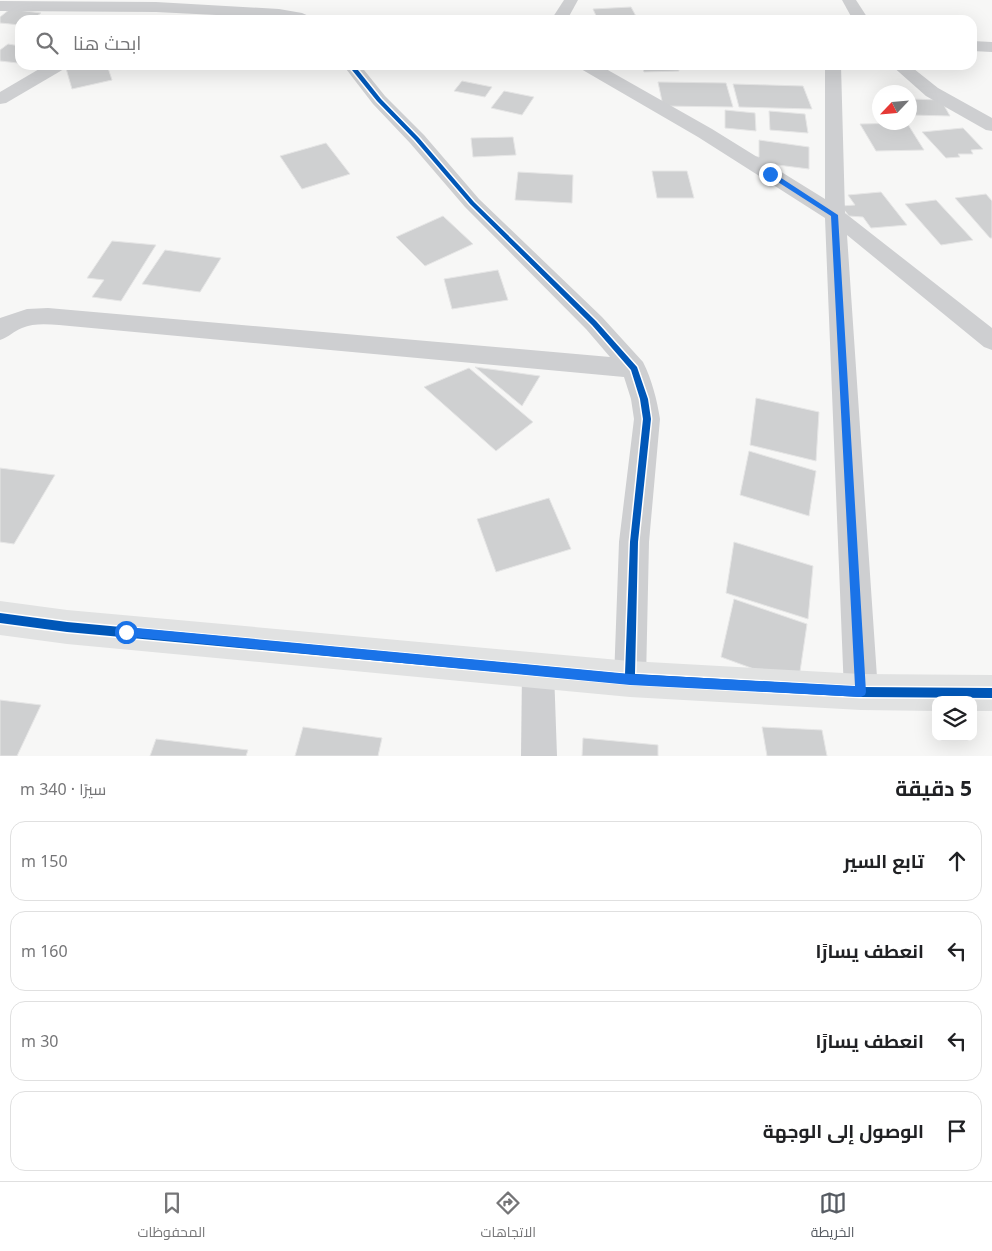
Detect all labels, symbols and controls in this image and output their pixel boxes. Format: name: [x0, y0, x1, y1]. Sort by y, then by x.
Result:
search box: [15, 15, 977, 70]
icon: search: [33, 29, 61, 57]
text: ابحث هنا: [73, 30, 141, 56]
north arrow: [872, 85, 917, 130]
route end: [759, 163, 782, 186]
route start: [115, 621, 138, 644]
map controls: [932, 696, 977, 741]
button: layers: [932, 696, 977, 741]
text: 5 دقيقة: [895, 774, 972, 802]
text: سيرًا · 340 m: [20, 778, 106, 800]
icon: ahead: [943, 847, 971, 875]
text: تابع السير: [844, 848, 924, 874]
text: 150 m: [21, 850, 68, 872]
icon: left: [943, 937, 971, 965]
text: انعطف يسارًا: [815, 938, 924, 964]
text: 160 m: [21, 940, 68, 962]
icon: left: [943, 1027, 971, 1055]
text: انعطف يسارًا: [815, 1028, 924, 1054]
text: 30 m: [21, 1030, 58, 1052]
icon: arrive: [943, 1117, 971, 1145]
text: الوصول إلى الوجهة: [763, 1118, 924, 1144]
tab: المحفوظات: [137, 1189, 206, 1245]
tab: الاتجاهات: [481, 1189, 536, 1245]
tab: الخريطة: [811, 1189, 855, 1245]

